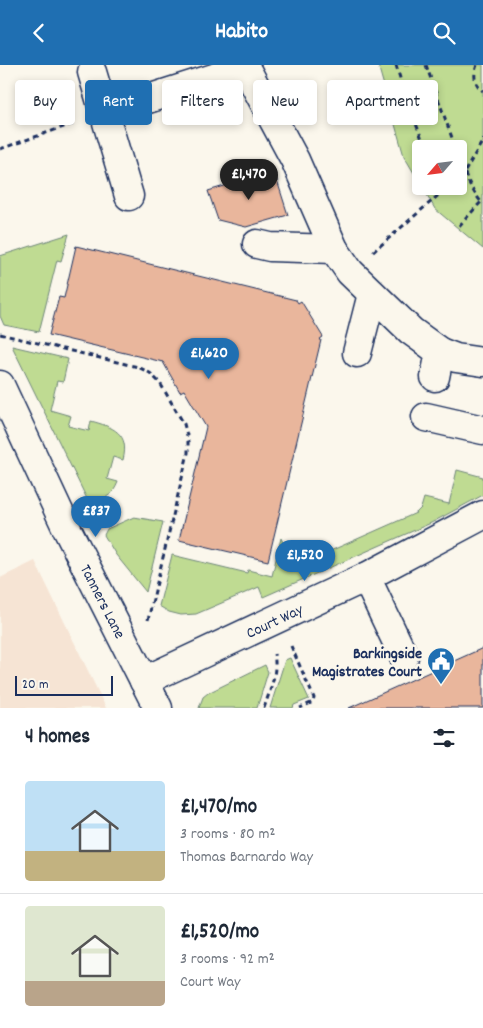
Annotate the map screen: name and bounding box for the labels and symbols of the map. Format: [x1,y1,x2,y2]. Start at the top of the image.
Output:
north arrow [412,140,468,195]
pin: £1,470 [208,159,290,201]
pin: £1,620 [168,337,250,380]
pin: £837 [66,495,126,538]
pin: £1,520 [264,539,346,582]
street label: Tanners Lane [73,561,130,643]
street label: Court Way [243,599,308,645]
place label: Barkingside Magistrates Court [312,643,422,684]
public building icon: Barkingside Magistrates Court [426,646,456,685]
scale bar [15,673,112,696]

